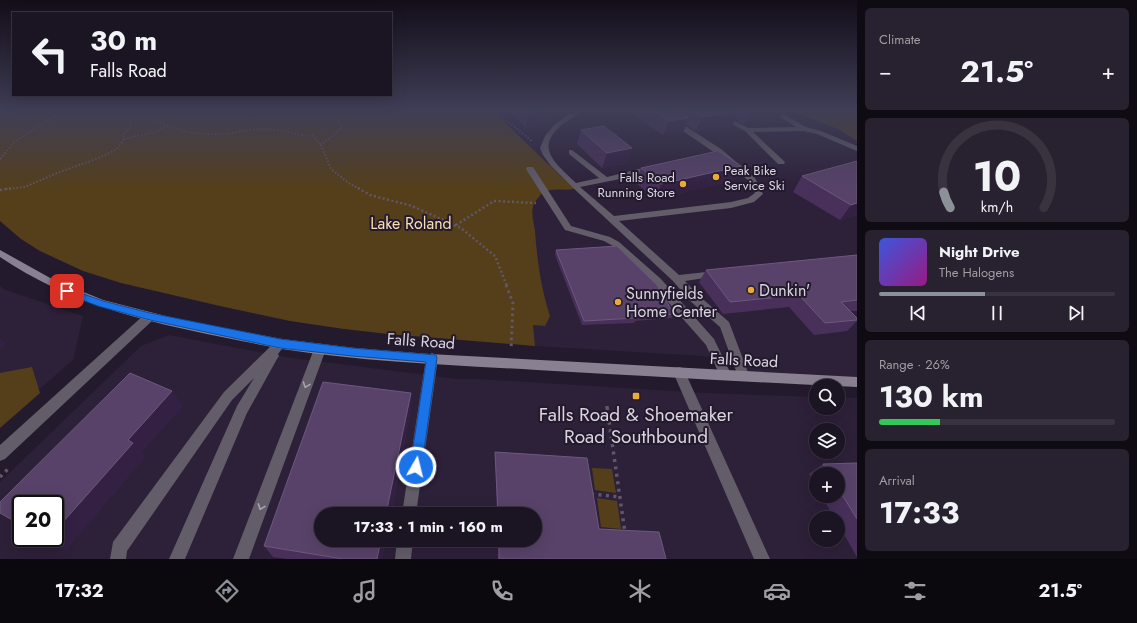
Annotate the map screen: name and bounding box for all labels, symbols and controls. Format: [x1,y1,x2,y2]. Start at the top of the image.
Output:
text: 30 m [90,20,157,61]
icon: left [24,28,76,80]
text: Climate [879,30,920,49]
text: 21.5° [960,50,1033,93]
text: − [879,55,892,87]
text: + [1101,55,1115,87]
text: Falls Road [90,58,167,84]
text: 10 [973,146,1021,207]
place label: Peak Bike Service Ski [724,161,785,195]
place label: Falls Road Running Store [597,168,675,202]
marker: Peak Bike Service Ski [711,172,721,182]
marker: Falls Road Running Store [678,179,688,189]
text: km/h [981,196,1013,216]
park label: Lake Roland [370,212,452,235]
text: Night Drive [939,241,1020,263]
text: The Halogens [939,263,1014,282]
pin [50,274,84,308]
place label: Dunkin' [759,279,810,302]
icon: arrive [56,280,78,302]
place label: Sunnyfields Home Center [626,282,717,323]
marker: Dunkin' [746,285,756,295]
marker: Sunnyfields Home Center [613,297,623,307]
icon: previous [907,302,929,324]
icon: pause [986,302,1008,324]
icon: next [1065,302,1087,324]
street label: Falls Road [386,327,456,355]
street label: Falls Road [709,347,779,373]
text: Range · 26% [879,355,950,374]
text: 130 km [879,375,984,418]
map controls [809,379,845,547]
button: search [809,379,845,415]
one-way arrow [303,382,311,389]
marker: Falls Road & Shoemaker Road Southbound [631,391,641,401]
place label: Falls Road & Shoemaker Road Southbound [539,401,734,450]
button: layers [809,423,845,459]
position arrow [395,446,437,488]
button: + [809,467,845,503]
text: Arrival [879,471,915,490]
text: 17:33 [879,491,959,534]
speed limit sign: 20 [12,495,64,547]
one-way arrow [257,503,265,510]
button: − [809,511,845,547]
text: 17:33 · 1 min · 160 m [353,516,503,538]
icon: directions [213,577,241,605]
icon: music [351,577,379,605]
icon: phone [488,577,516,605]
icon: climate [626,577,654,605]
icon: car [763,577,791,605]
icon: filters [901,577,929,605]
text: 17:32 [55,578,104,604]
text: 21.5° [1038,578,1082,604]

